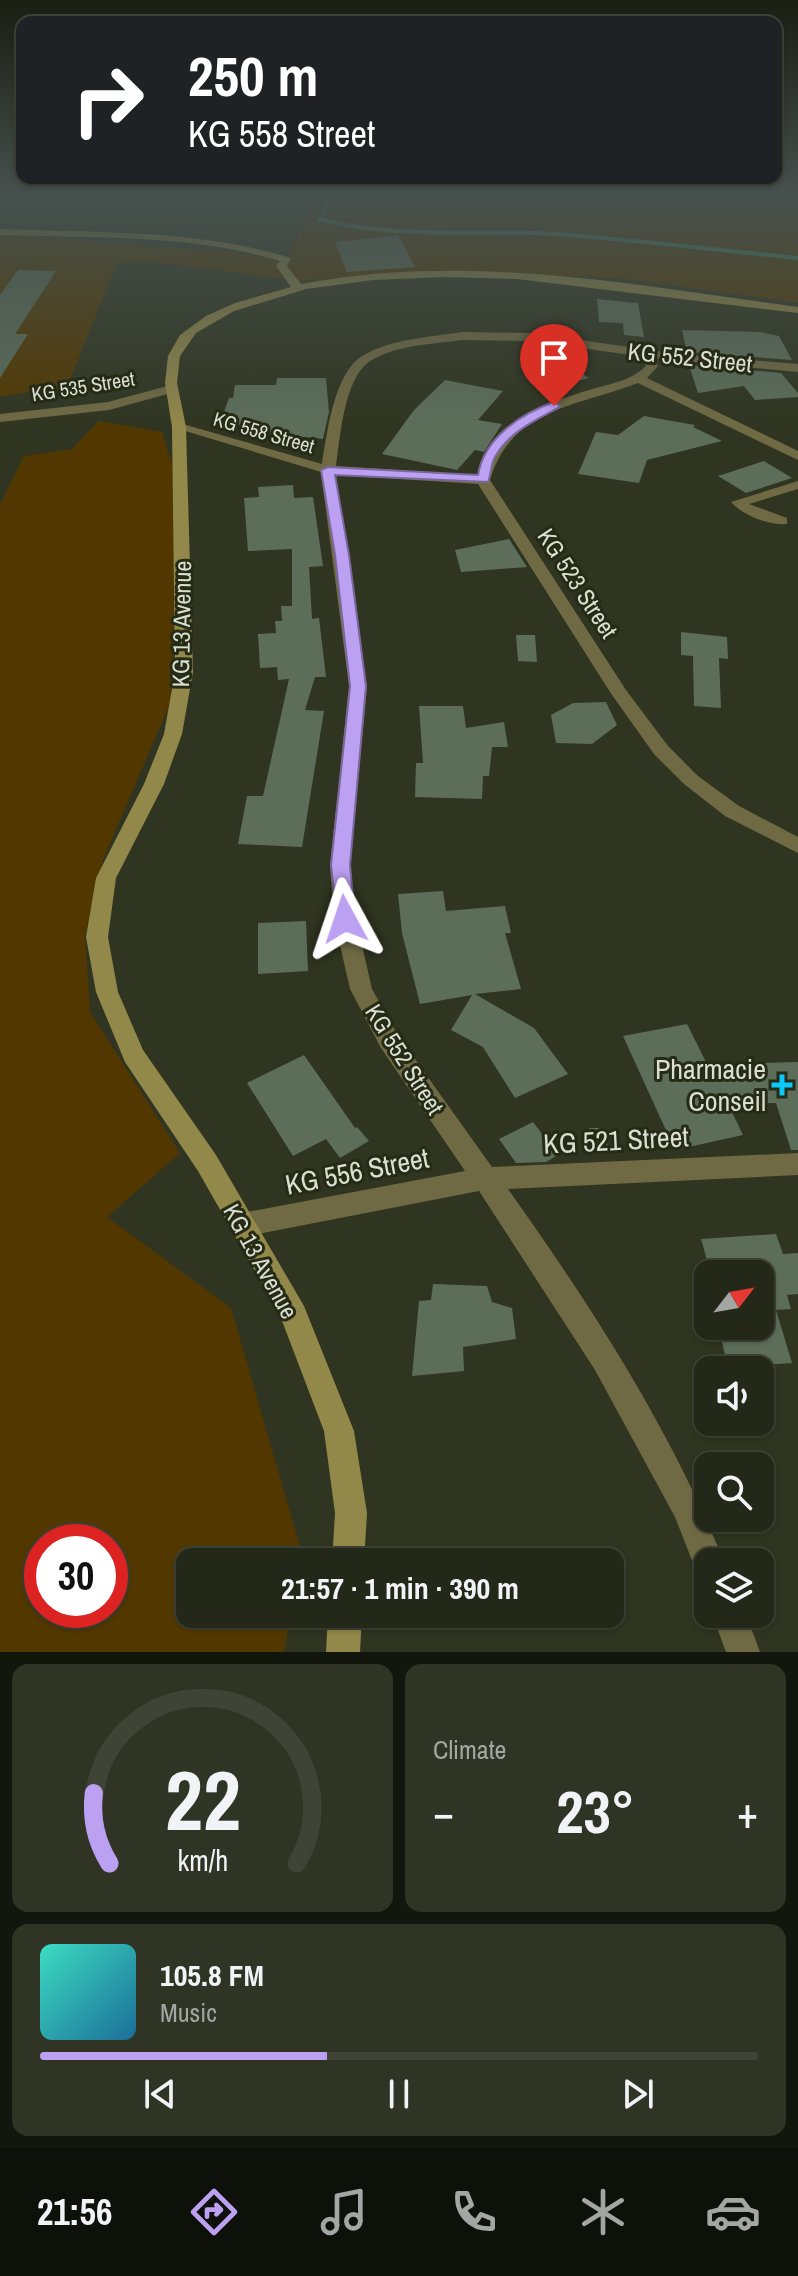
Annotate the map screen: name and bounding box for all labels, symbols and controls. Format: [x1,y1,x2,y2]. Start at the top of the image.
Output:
text: 250 m [188,38,318,113]
icon: right [56,48,160,152]
text: KG 558 Street [188,110,375,158]
pin [520,324,588,406]
street label: KG 552 Street [626,335,754,379]
icon: arrive [532,336,576,380]
street label: KG 535 Street [30,364,137,407]
street label: KG 558 Street [210,405,318,459]
street label: KG 523 Street [531,522,626,644]
street label: KG 13 Avenue [164,560,198,688]
position arrow [303,877,387,961]
street label: KG 552 Street [358,998,452,1121]
place label: Pharmacie Conseil [655,1050,766,1120]
marker: Pharmacie Conseil [773,1076,791,1094]
street label: KG 521 Street [542,1117,690,1163]
street label: KG 556 Street [282,1138,432,1204]
street label: KG 13 Avenue [216,1198,306,1324]
north arrow [694,1260,774,1340]
map controls [694,1260,774,1628]
button: sound [694,1356,774,1436]
button: search [694,1452,774,1532]
speed limit sign: 30 [24,1524,128,1628]
button: layers [694,1548,774,1628]
text: 21:57 · 1 min · 390 m [281,1568,519,1608]
text: Climate [433,1732,506,1767]
text: 22 [165,1744,240,1856]
text: 23° [556,1771,635,1852]
text: − [433,1782,454,1842]
text: + [737,1782,758,1842]
text: km/h [177,1841,228,1880]
text: 105.8 FM [160,1955,264,1995]
text: Music [160,1995,217,2030]
icon: previous [138,2072,182,2116]
icon: pause [377,2072,421,2116]
icon: next [616,2072,660,2116]
icon: directions [186,2184,242,2240]
icon: music [316,2184,372,2240]
icon: phone [446,2184,502,2240]
icon: climate [575,2184,631,2240]
icon: car [705,2184,761,2240]
text: 21:56 [37,2188,112,2236]

